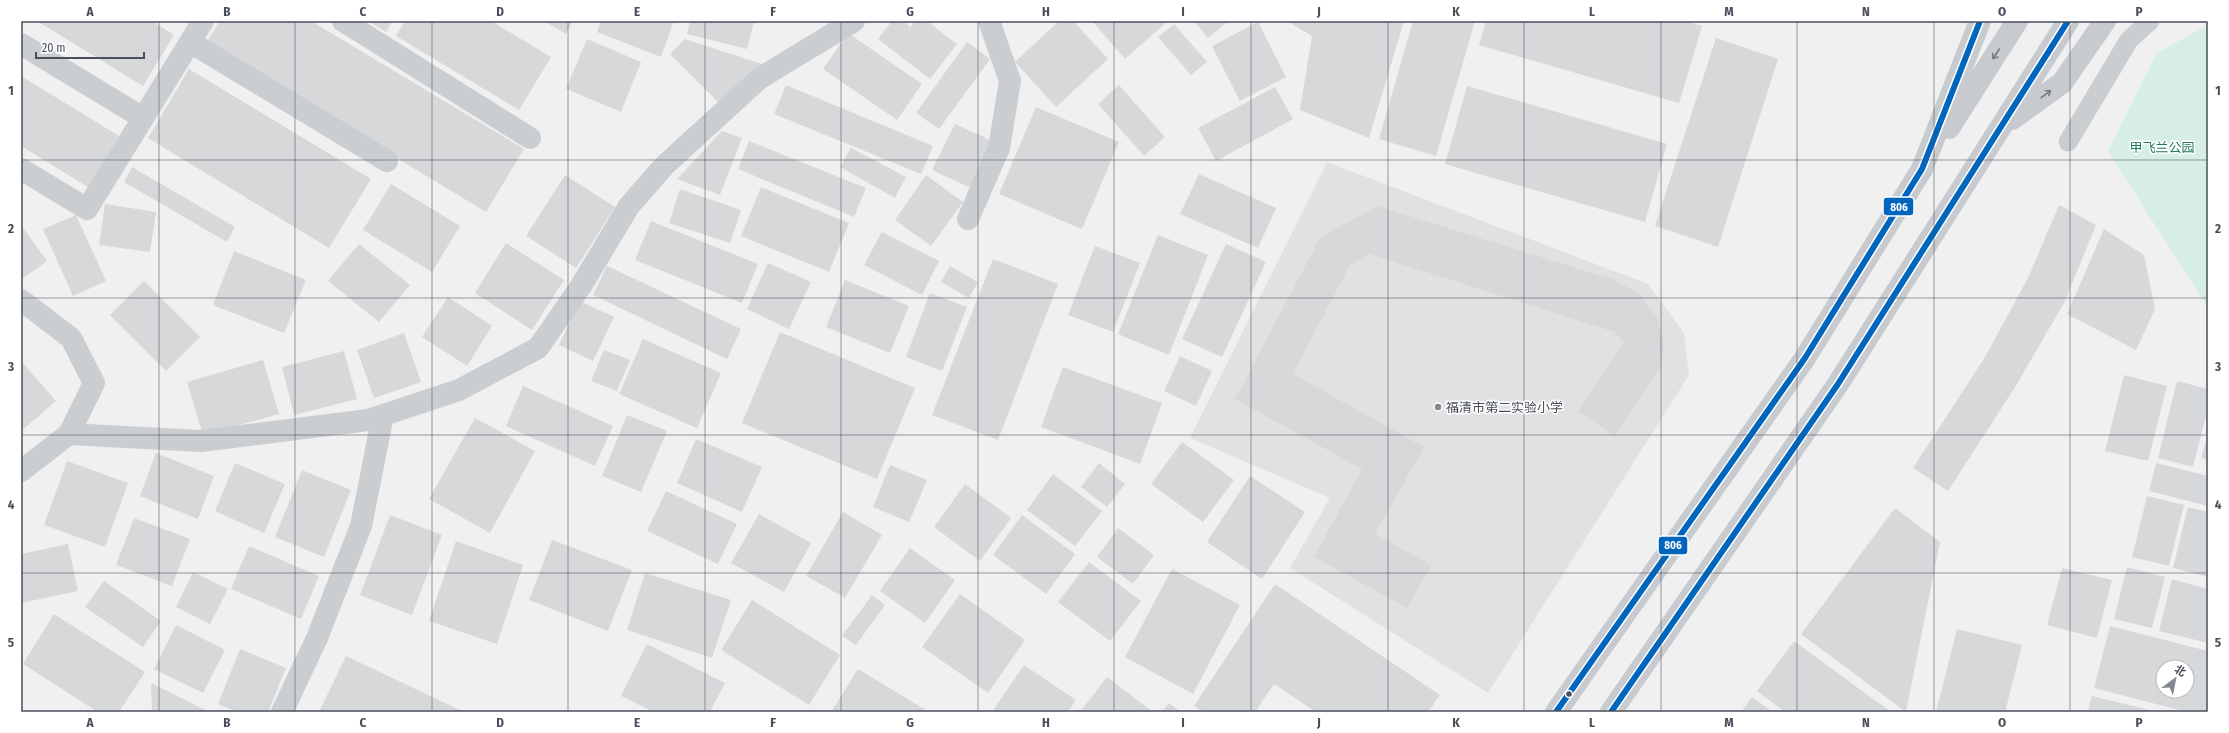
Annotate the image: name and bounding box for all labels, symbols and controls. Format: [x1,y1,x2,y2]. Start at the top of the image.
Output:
text: A [85,4,94,19]
text: B [223,4,231,19]
text: C [360,4,367,19]
text: D [496,4,504,19]
text: E [634,4,640,19]
text: F [770,4,776,19]
text: G [906,4,914,19]
text: H [1042,4,1050,19]
text: I [1181,4,1185,19]
text: J [1316,4,1321,19]
text: K [1452,4,1460,19]
text: L [1589,4,1595,19]
text: M [1724,4,1734,19]
text: N [1862,4,1870,19]
text: O [1998,4,2006,19]
text: P [2135,4,2143,19]
scale bar [36,34,144,60]
text: 20 m [42,41,66,55]
one-way arrow [1992,48,2000,59]
text: 1 [8,83,14,98]
text: 1 [2215,83,2221,98]
one-way arrow [2040,90,2051,98]
park label: 甲飞兰公园 [2129,140,2195,155]
line badge: 806 [1883,197,1914,216]
text: 806 [1890,201,1908,214]
text: 2 [7,221,14,236]
text: 2 [2214,221,2221,236]
text: 3 [7,359,14,374]
text: 3 [2214,359,2221,374]
place label: 福清市第二实验小学 [1446,400,1563,415]
marker: 福清市第二实验小学 [1433,402,1443,412]
text: 4 [8,497,15,512]
text: 4 [2215,497,2222,512]
line badge: 806 [1658,536,1688,555]
text: 806 [1664,539,1682,552]
text: 5 [8,635,14,650]
text: 5 [2215,635,2221,650]
north arrow [2155,659,2195,699]
text: 北 [2172,663,2188,679]
unlabelled marker [1564,689,1574,699]
text: A [85,715,94,730]
text: B [223,715,231,730]
text: C [360,715,367,730]
text: D [496,715,504,730]
text: E [634,715,640,730]
text: F [770,715,776,730]
text: G [906,715,914,730]
text: H [1042,715,1050,730]
text: I [1181,715,1185,730]
text: J [1316,715,1321,730]
text: K [1452,715,1460,730]
text: L [1589,715,1595,730]
text: M [1724,715,1734,730]
text: N [1862,715,1870,730]
text: O [1998,715,2006,730]
text: P [2135,715,2143,730]

